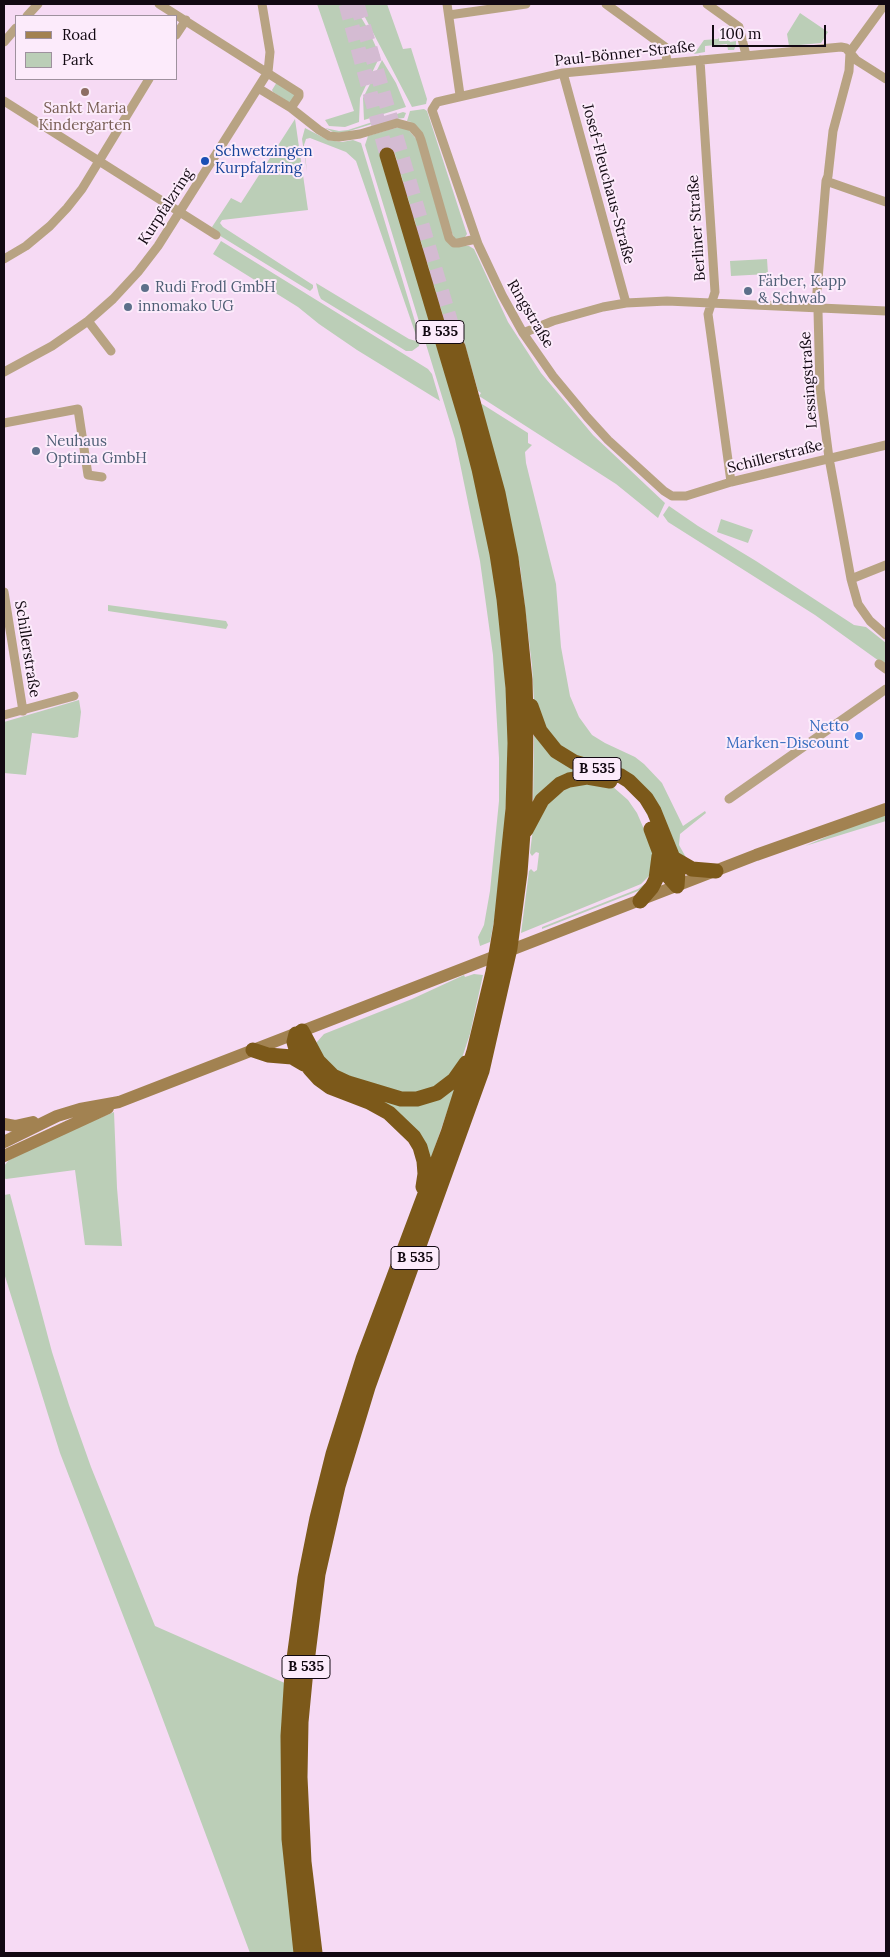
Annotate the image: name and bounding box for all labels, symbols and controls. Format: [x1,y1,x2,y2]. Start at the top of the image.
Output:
legend [15,15,178,80]
scale bar [715,15,829,47]
text: 100 m [720,24,761,43]
text: Road [62,25,97,44]
street label: Paul-Bönner-Straße [554,38,696,70]
text: Park [62,50,93,69]
marker: Sankt Maria Kindergarten [79,86,91,98]
place label: Sankt Maria Kindergarten [39,100,131,135]
street label: Josef-Fleuchaus-Straße [578,102,638,266]
place label: Schwetzingen Kurpfalzring [215,143,312,178]
marker: Schwetzingen Kurpfalzring [199,155,211,167]
street label: Kurpfalzring [135,166,197,248]
street label: Berliner Straße [684,174,710,282]
place label: Färber, Kapp & Schwab [758,273,846,308]
street label: Ringstraße [503,277,557,351]
place label: Rudi Frodl GmbH [155,279,276,297]
marker: Rudi Frodl GmbH [139,282,151,294]
marker: Färber, Kapp & Schwab [742,285,754,297]
place label: innomako UG [138,298,234,316]
marker: innomako UG [122,301,134,313]
road number: B 535 [416,321,464,344]
street label: Lessingstraße [797,331,821,429]
place label: Neuhaus Optima GmbH [46,433,147,468]
street label: Schillerstraße [725,436,825,478]
marker: Neuhaus Optima GmbH [30,445,42,457]
street label: Schillerstraße [10,599,44,699]
place label: Netto Marken-Discount [726,718,849,753]
marker: Netto Marken-Discount [853,730,865,742]
road number: B 535 [573,758,621,781]
road number: B 535 [391,1246,439,1270]
road number: B 535 [282,1655,330,1678]

